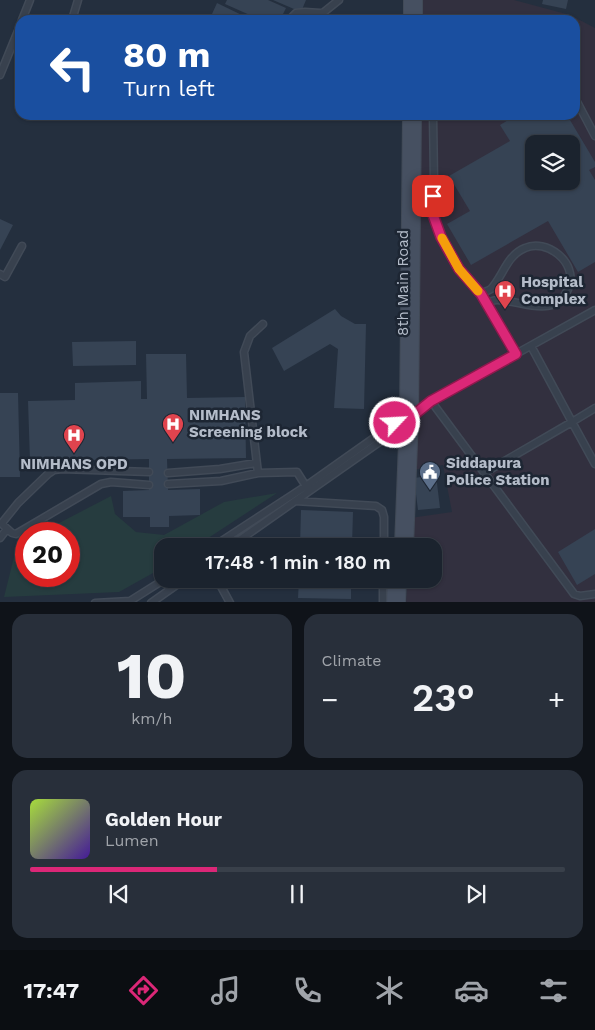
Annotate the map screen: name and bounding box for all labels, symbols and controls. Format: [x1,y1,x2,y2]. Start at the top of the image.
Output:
text: 80 m [123,34,210,76]
icon: left [40,35,105,100]
text: Turn left [123,76,215,101]
map controls [525,135,580,190]
button: layers [525,135,580,190]
pin [412,175,454,217]
icon: arrive [419,182,447,210]
street label: 8th Main Road [394,230,412,336]
place label: Hospital Complex [521,273,586,308]
hospital icon: Hospital Complex [493,279,517,310]
position arrow [368,396,420,448]
place label: NIMHANS Screening block [189,406,308,441]
hospital icon: NIMHANS Screening block [161,412,185,443]
hospital icon: NIMHANS OPD [62,423,86,454]
place label: Siddapura Police Station [446,454,549,489]
place label: NIMHANS OPD [20,455,128,473]
public building icon: Siddapura Police Station [418,460,442,491]
speed limit sign: 20 [15,522,80,587]
text: 17:48 · 1 min · 180 m [205,551,391,574]
text: 10 [117,638,187,714]
text: Climate [322,651,382,670]
text: 23° [412,676,475,720]
text: − [322,683,338,716]
text: + [548,683,565,716]
text: km/h [131,709,172,728]
text: Golden Hour [105,808,222,831]
text: Lumen [105,831,159,850]
icon: previous [105,880,133,908]
icon: pause [283,880,311,908]
icon: next [462,880,490,908]
icon: directions [126,973,161,1008]
icon: music [208,973,243,1008]
icon: phone [290,973,325,1008]
icon: climate [372,973,407,1008]
icon: car [454,973,489,1008]
icon: filters [536,973,571,1008]
text: 17:47 [24,978,79,1003]

